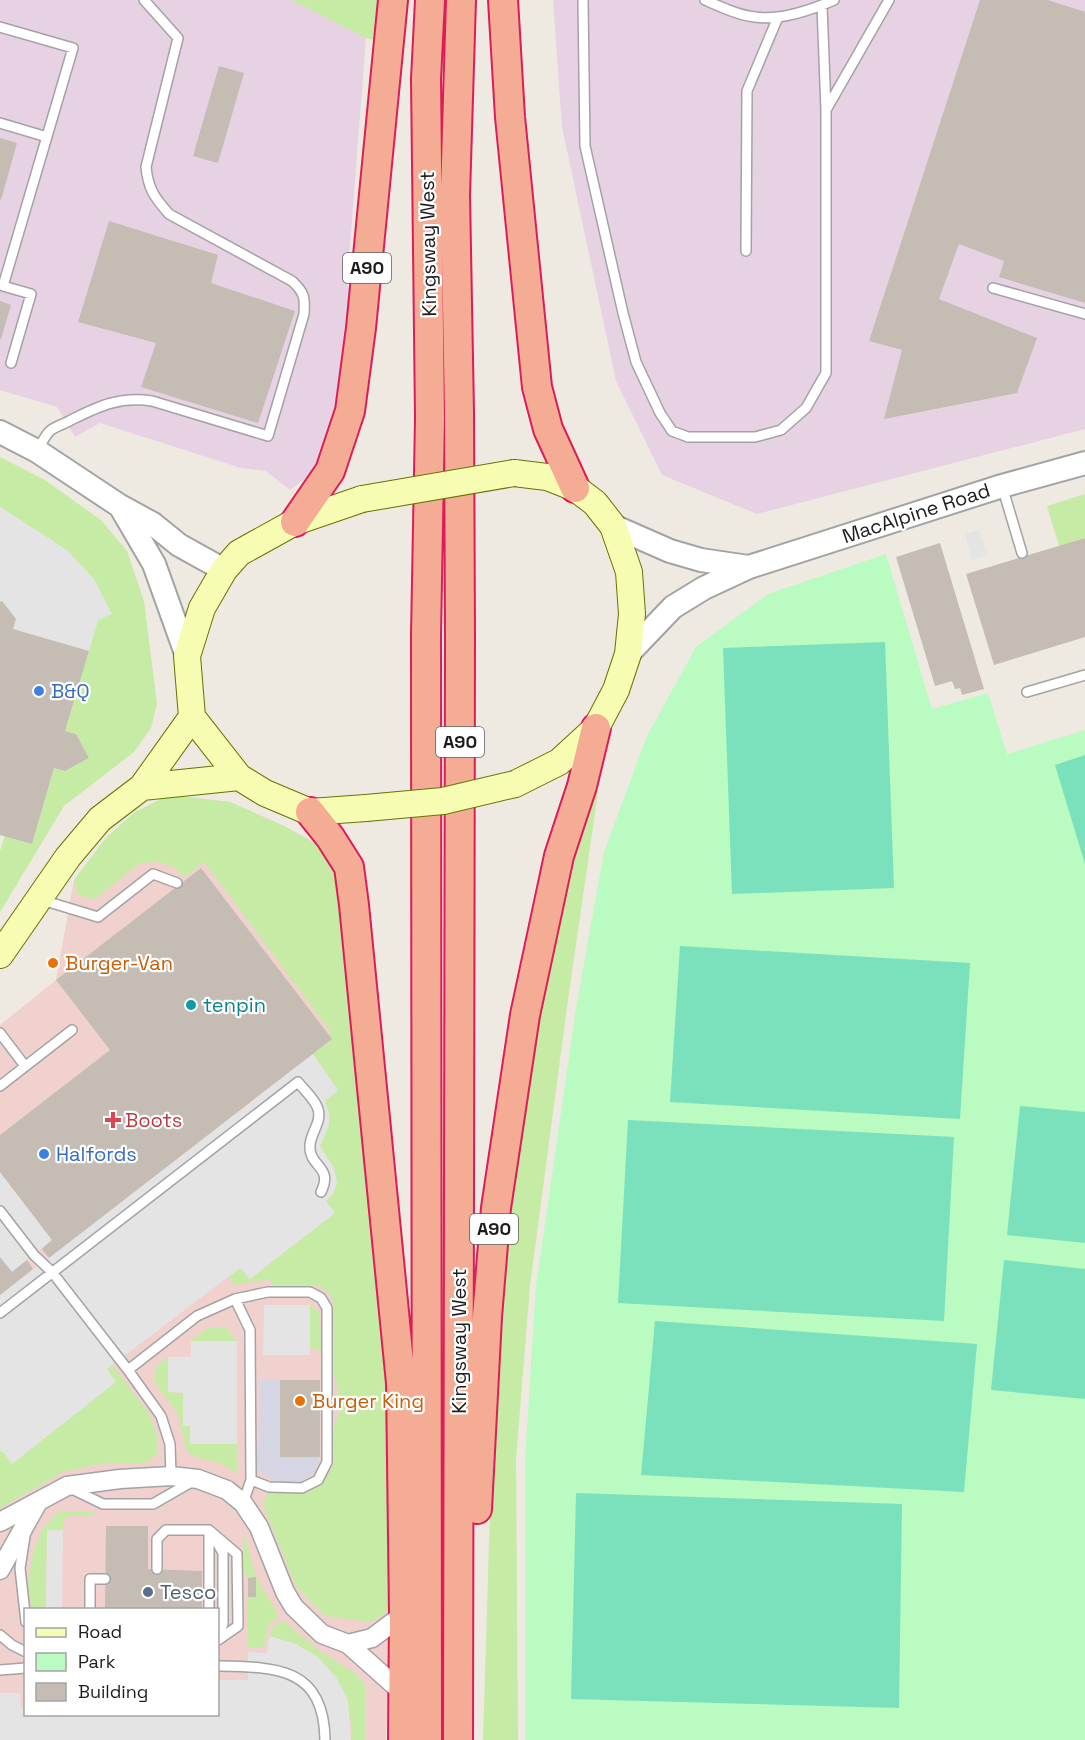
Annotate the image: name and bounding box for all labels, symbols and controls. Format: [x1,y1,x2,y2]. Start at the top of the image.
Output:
street label: Kingsway West [414,171,442,317]
road number: A90 [343,253,391,283]
street label: MacAlpine Road [839,477,993,549]
place label: B&Q [51,678,90,704]
marker: B&Q [32,684,46,698]
road number: A90 [436,727,484,757]
place label: Burger-Van [65,950,173,976]
marker: Burger-Van [46,956,60,970]
place label: tenpin [203,992,266,1018]
marker: tenpin [184,998,198,1012]
place label: Boots [125,1107,182,1133]
marker: Boots [106,1113,120,1127]
place label: Halfords [56,1141,137,1167]
marker: Halfords [37,1147,51,1161]
road number: A90 [470,1214,518,1244]
street label: Kingsway West [446,1268,472,1414]
place label: Burger King [312,1388,424,1414]
marker: Burger King [293,1394,307,1408]
place label: Tesco [160,1579,216,1605]
marker: Tesco [141,1585,155,1599]
legend [24,1608,219,1716]
text: Road [78,1620,122,1643]
text: Park [78,1650,116,1673]
text: Building [78,1680,148,1703]

